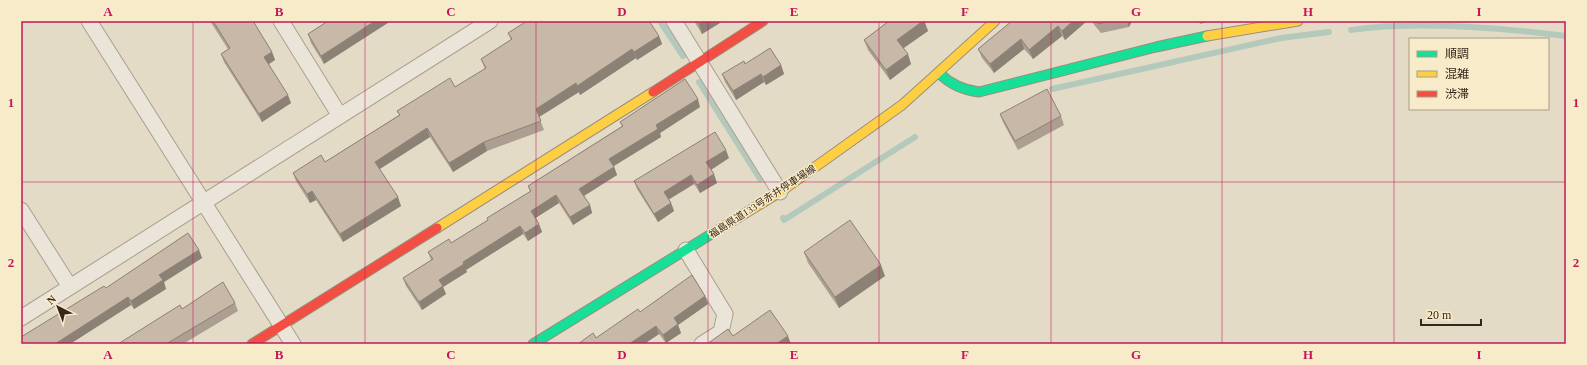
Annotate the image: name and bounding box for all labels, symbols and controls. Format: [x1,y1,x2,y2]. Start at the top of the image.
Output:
text: A [103,4,113,19]
text: B [275,4,284,19]
text: C [446,4,456,19]
text: D [617,4,627,19]
text: E [790,4,798,19]
text: F [961,4,969,19]
text: G [1131,4,1141,19]
text: H [1303,4,1313,19]
text: I [1476,4,1482,19]
legend [1409,38,1549,110]
text: 順調 [1445,47,1469,61]
text: 混雑 [1445,67,1469,81]
text: 渋滞 [1445,87,1469,101]
text: 1 [8,95,14,110]
text: 1 [1573,95,1579,110]
street label: 福島県道133号赤井停車場線 [707,163,818,240]
text: 2 [8,255,14,270]
text: 2 [1573,255,1579,270]
north arrow [38,287,78,327]
text: N [44,292,58,307]
scale bar [1421,301,1481,327]
text: 20 m [1427,308,1452,322]
text: A [103,347,113,362]
text: B [275,347,284,362]
text: C [446,347,456,362]
text: D [617,347,627,362]
text: E [790,347,798,362]
text: F [961,347,969,362]
text: G [1131,347,1141,362]
text: H [1303,347,1313,362]
text: I [1476,347,1482,362]

